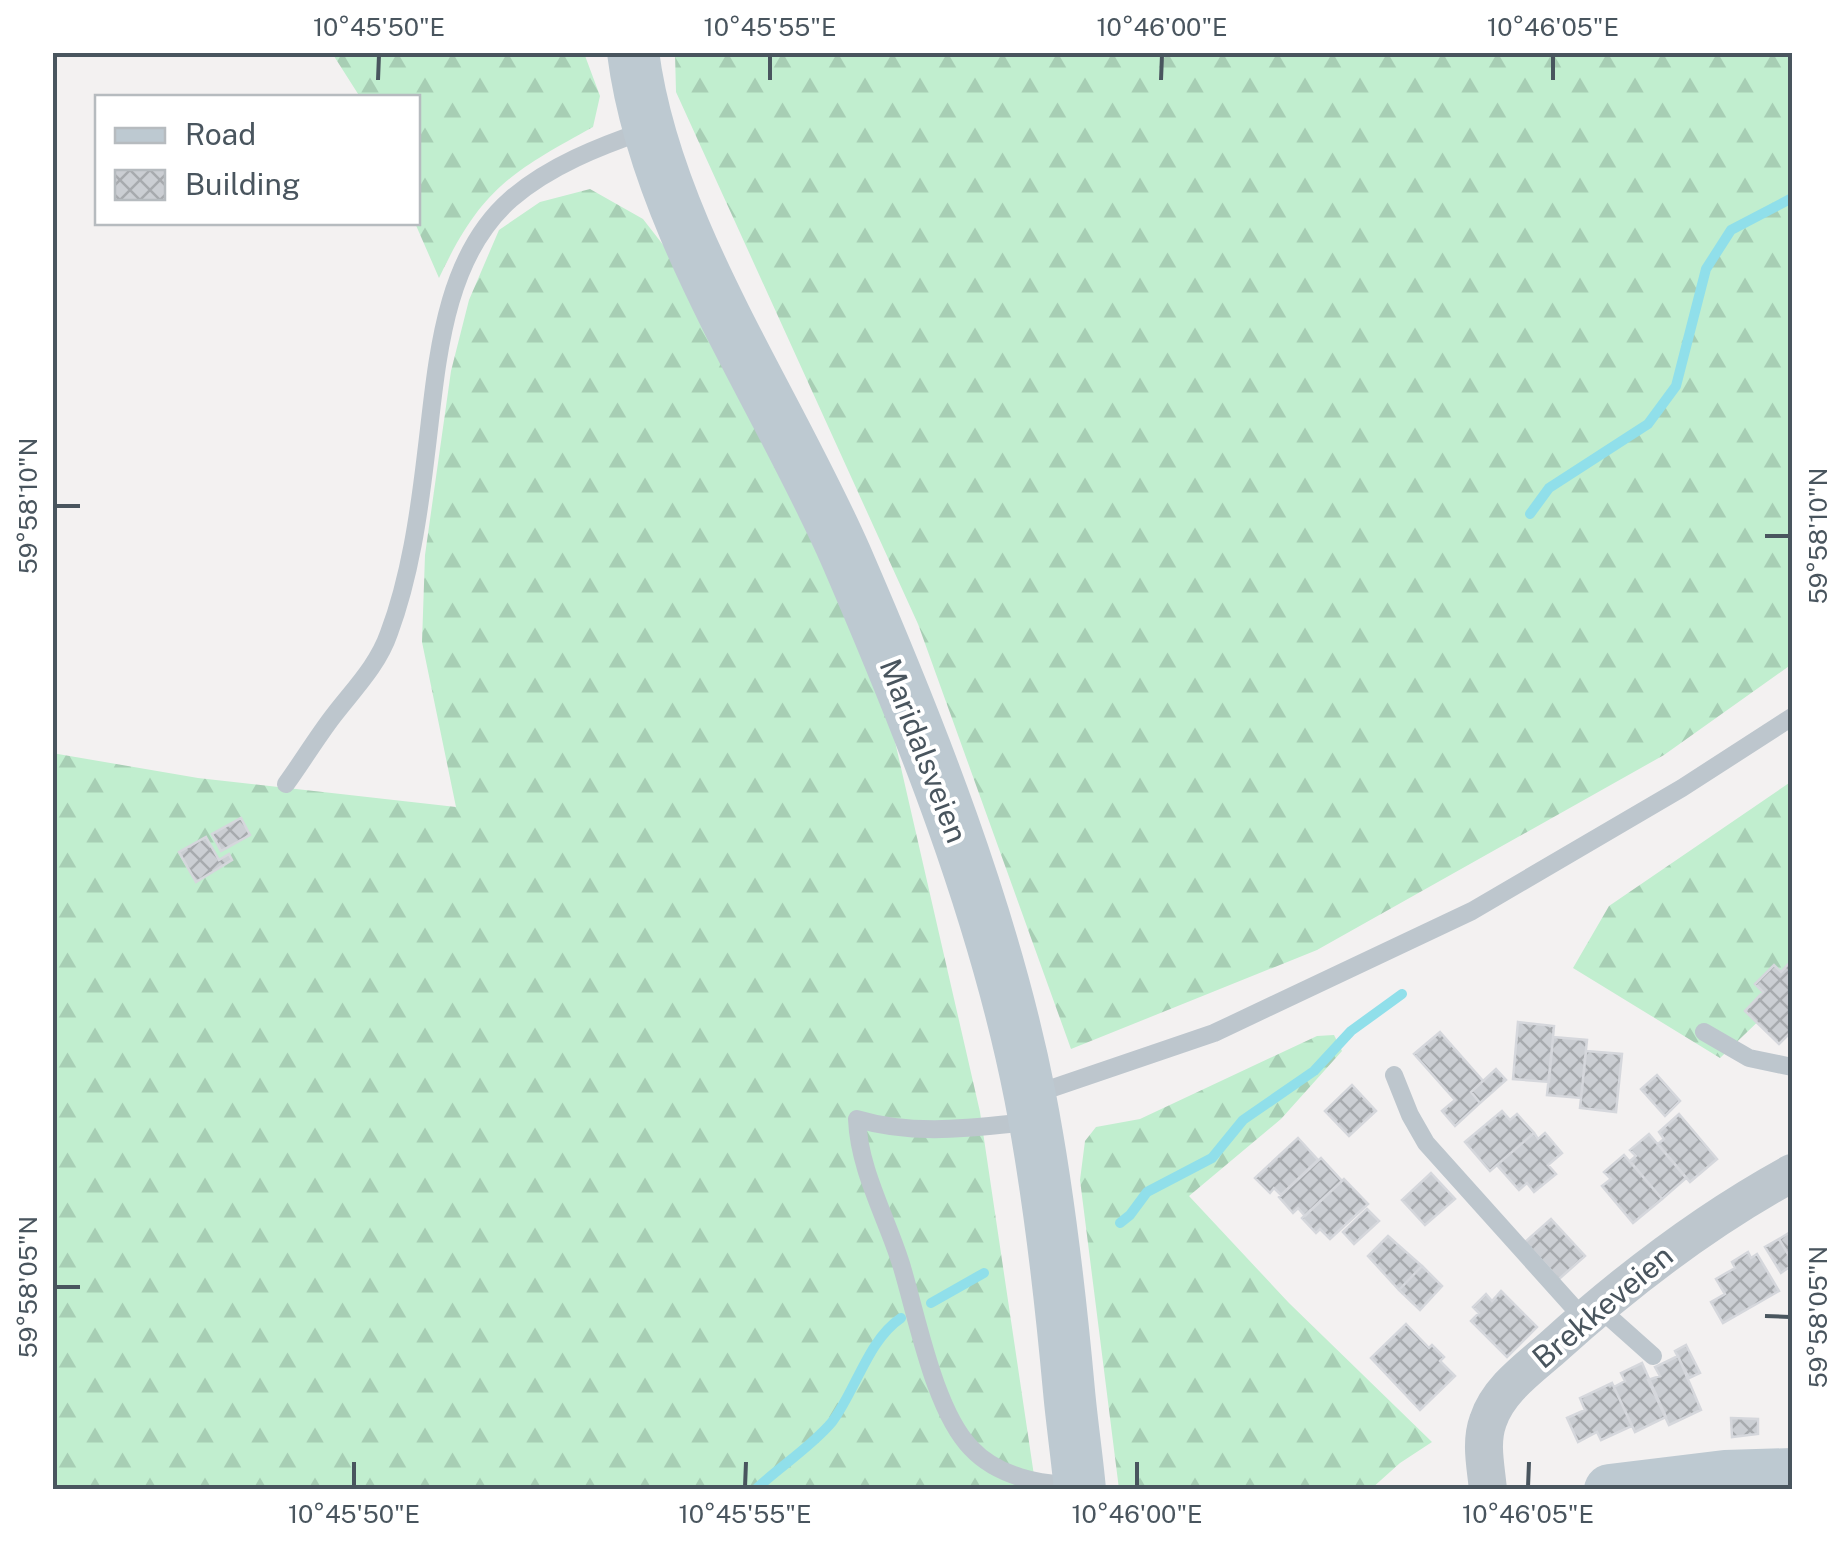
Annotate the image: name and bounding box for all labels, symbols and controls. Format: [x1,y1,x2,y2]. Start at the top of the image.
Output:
text: 10°45'50"E [313,12,445,42]
text: 10°45'55"E [704,12,836,42]
text: 10°46'00"E [1096,12,1228,42]
text: 10°46'05"E [1487,12,1619,42]
legend [95,95,420,225]
text: Road [185,116,256,152]
text: Building [185,166,300,202]
text: 59°58'10"N [13,438,43,574]
text: 59°58'10"N [1803,468,1833,604]
street label: Maridalsveien [872,654,976,848]
text: 59°58'05"N [13,1216,43,1358]
street label: Brekkeveien [1525,1237,1680,1375]
text: 59°58'05"N [1803,1246,1833,1388]
text: 10°45'50"E [288,1499,420,1529]
text: 10°45'55"E [679,1499,811,1529]
text: 10°46'00"E [1071,1499,1203,1529]
text: 10°46'05"E [1462,1499,1594,1529]

